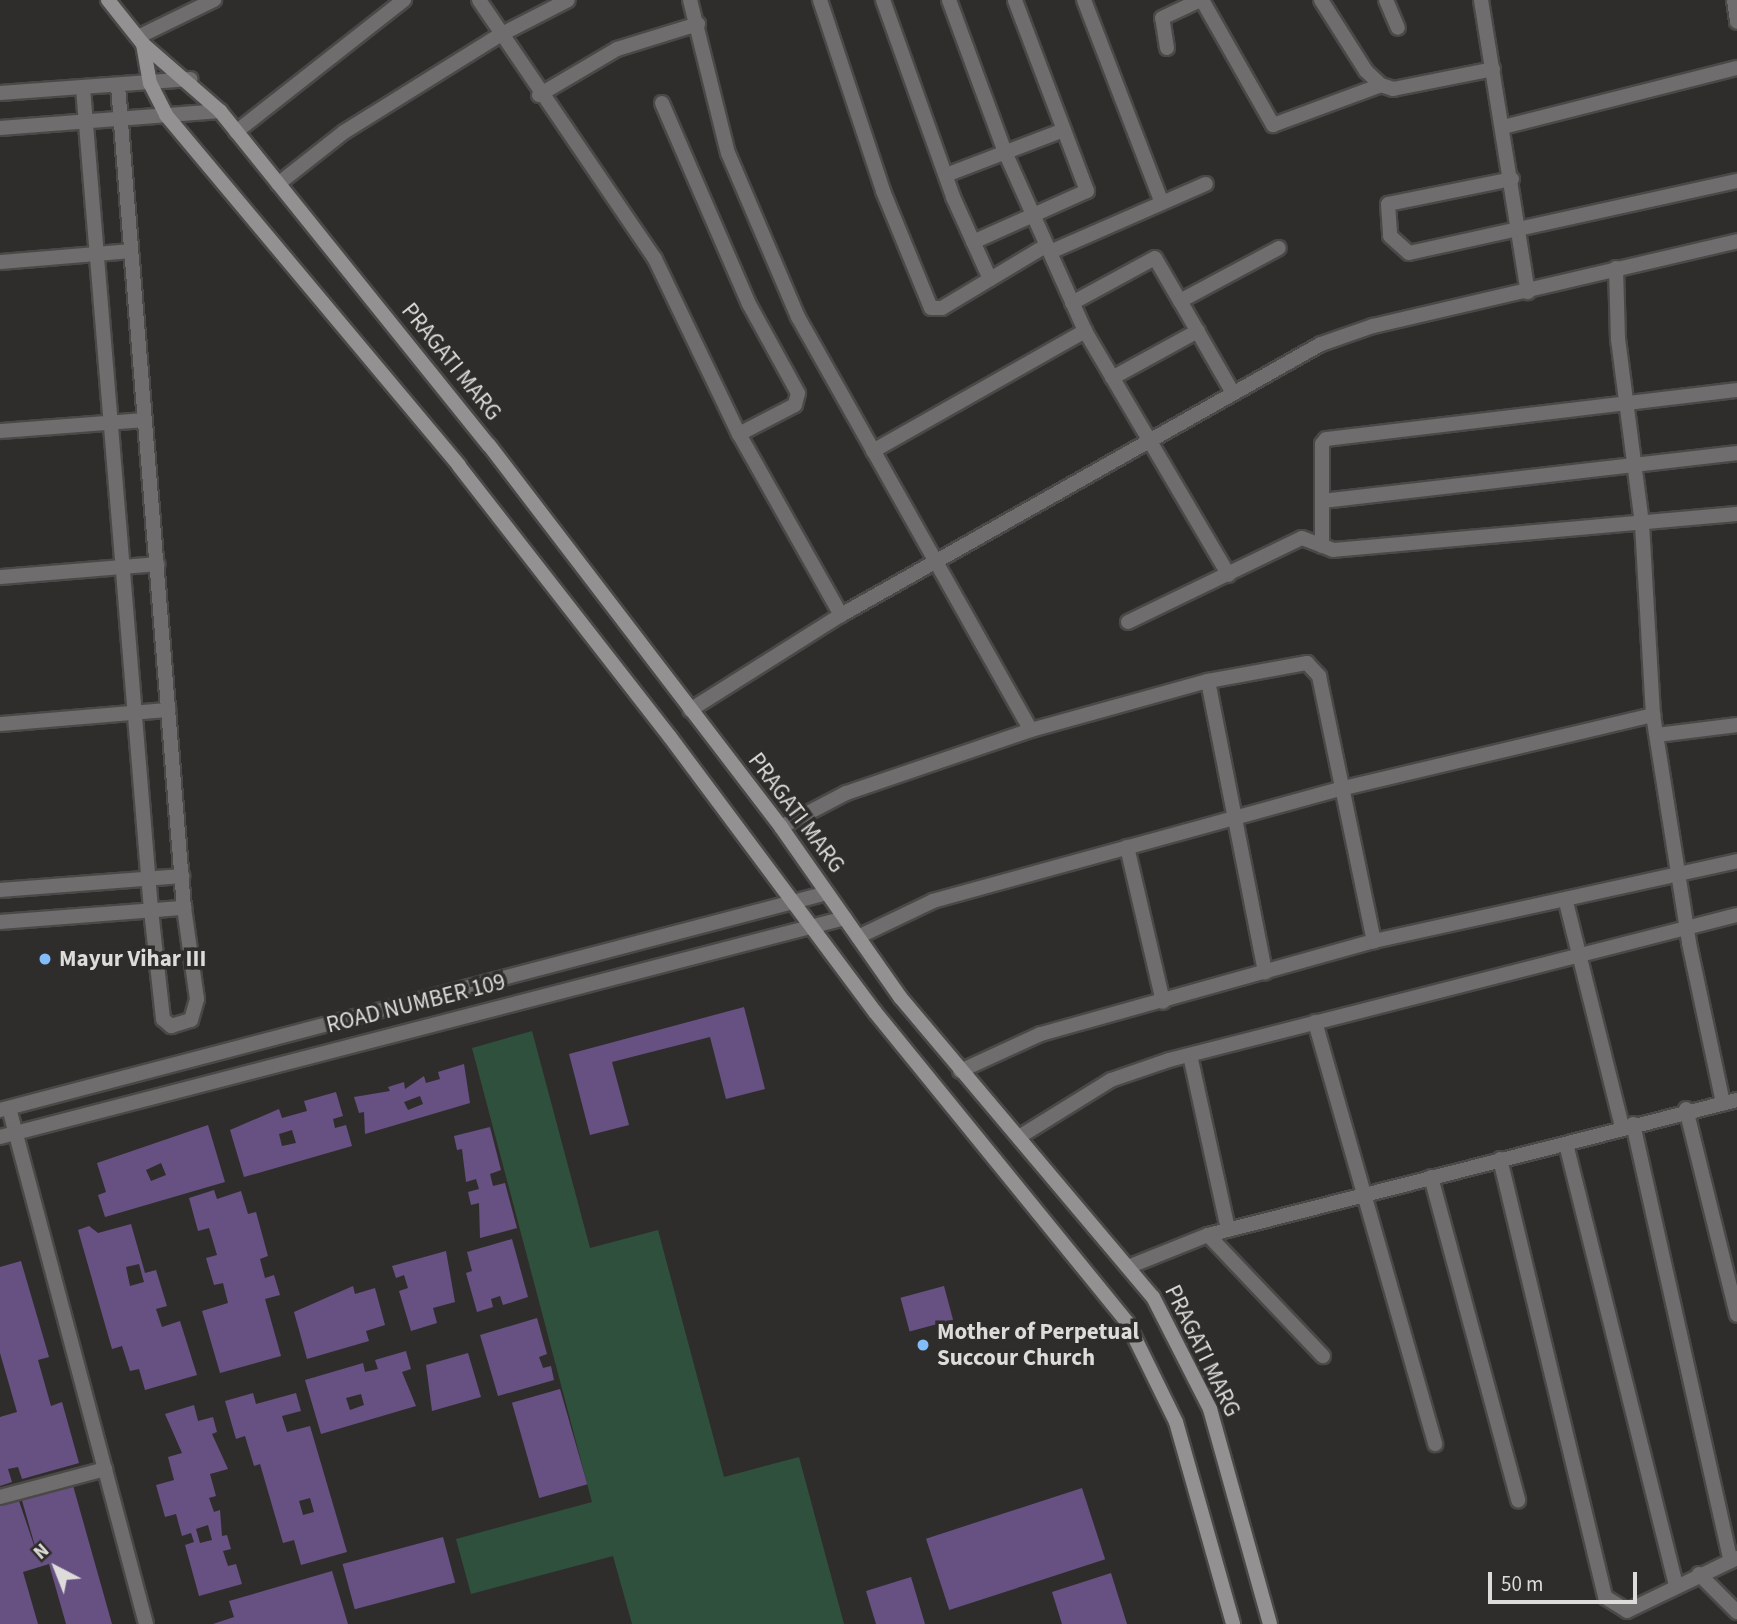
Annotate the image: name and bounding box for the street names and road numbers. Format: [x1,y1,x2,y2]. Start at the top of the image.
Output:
street label: PRAGATI MARG [395,298,507,426]
street label: PRAGATI MARG [742,748,850,878]
street label: ROAD NUMBER 109 [324,968,508,1040]
street label: PRAGATI MARG [1158,1281,1246,1421]

